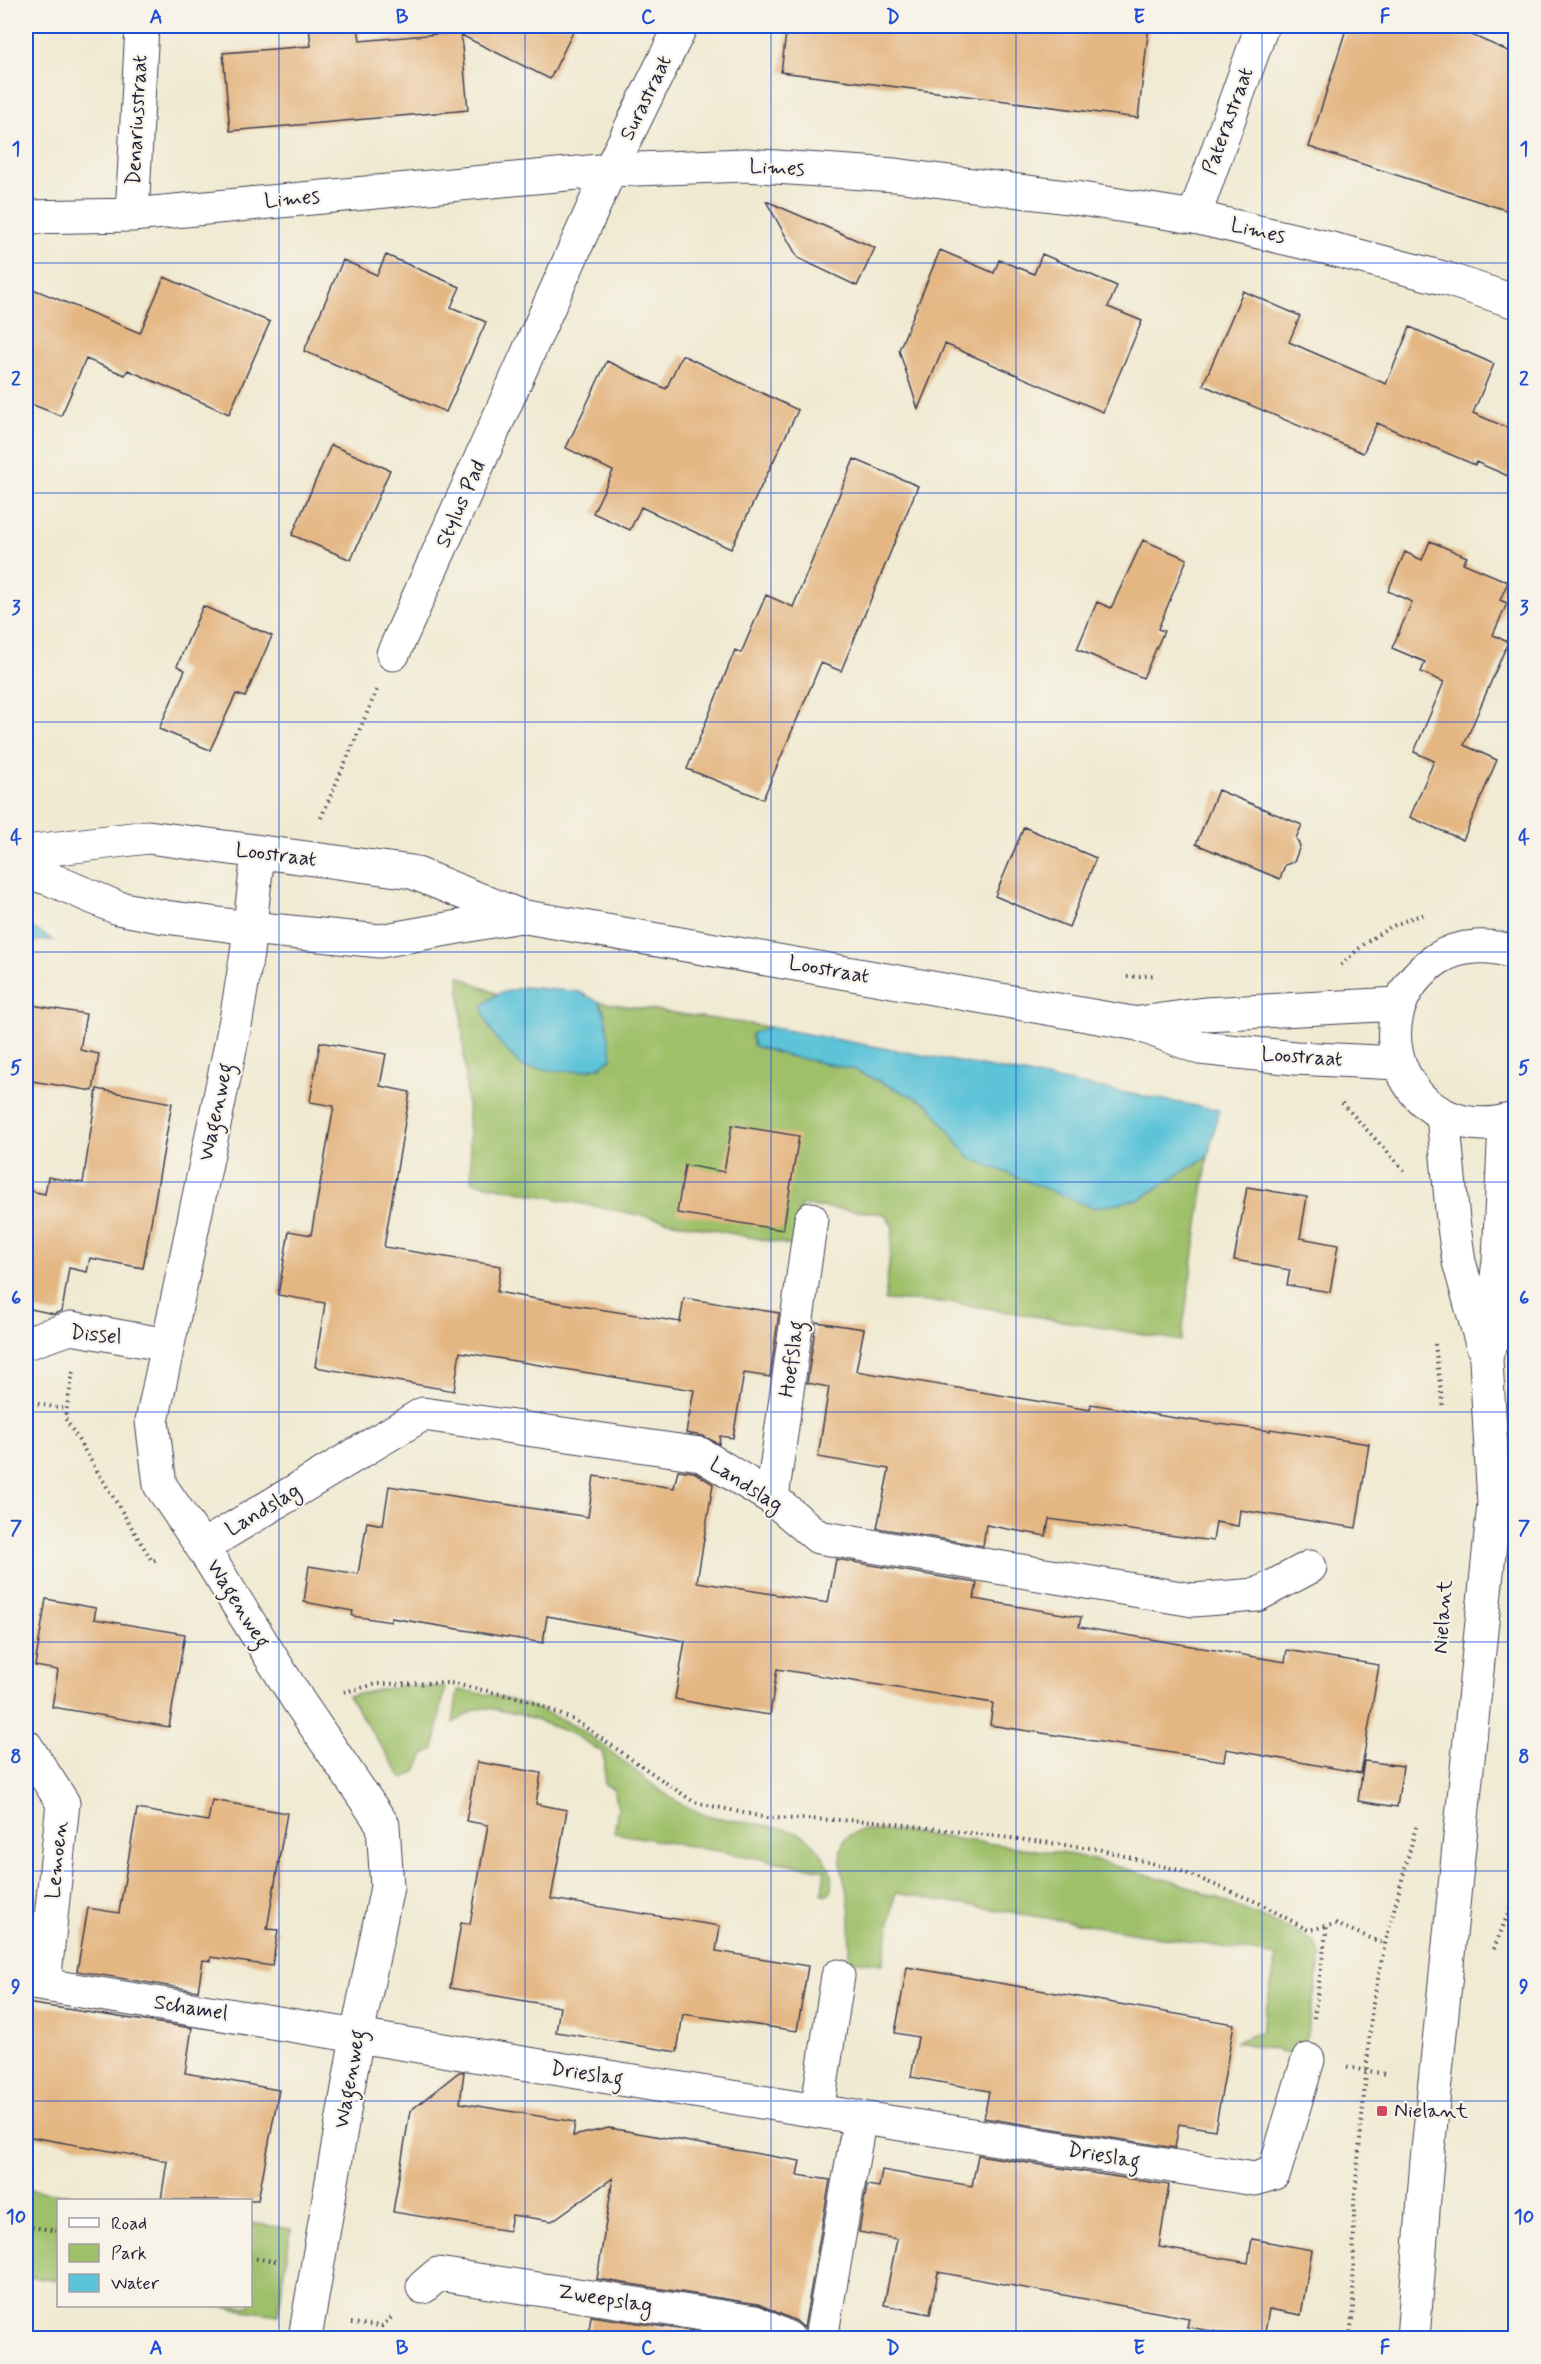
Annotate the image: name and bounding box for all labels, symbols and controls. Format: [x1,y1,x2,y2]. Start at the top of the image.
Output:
text: A [149,4,163,31]
text: B [396,4,409,31]
text: C [641,4,656,31]
text: D [886,4,900,31]
text: E [1133,4,1145,31]
text: F [1380,4,1391,31]
street label: Surastraat [613,51,679,145]
street label: Denariusstraat [120,54,154,186]
street label: Paterastraat [1196,63,1260,179]
text: 1 [12,136,20,163]
text: 1 [1520,136,1528,163]
street label: Limes [749,153,805,183]
street label: Limes [263,183,321,215]
street label: Limes [1228,211,1288,251]
text: 2 [11,366,21,393]
text: 2 [1519,366,1529,393]
street label: Stylus Pad [429,456,493,552]
text: 3 [11,595,21,622]
text: 3 [1519,595,1529,622]
text: 4 [10,825,22,852]
text: 4 [1518,825,1530,852]
street label: Loostraat [234,836,318,874]
street label: Loostraat [787,949,872,991]
street label: Loostraat [1260,1040,1344,1074]
text: 5 [10,1055,22,1082]
text: 5 [1518,1055,1530,1082]
street label: Wagenweg [192,1060,242,1164]
text: 6 [11,1285,21,1312]
text: 6 [1519,1285,1529,1312]
street label: Dissel [69,1318,123,1352]
street label: Hoefslag [773,1319,813,1400]
street label: Landslag [703,1451,788,1520]
street label: Landslag [220,1477,306,1544]
text: 7 [10,1515,22,1542]
text: 7 [1518,1515,1530,1542]
street label: Wagenweg [198,1554,276,1655]
street label: Nielant [1426,1578,1460,1655]
text: 8 [10,1744,22,1771]
text: 8 [1518,1744,1530,1771]
street label: Lemoen [39,1819,75,1900]
text: 9 [11,1974,21,2001]
text: 9 [1519,1974,1529,2001]
street label: Schamel [152,1988,230,2028]
street label: Wagenweg [328,2027,374,2131]
street label: Drieslag [548,2054,625,2096]
place label: Nielant [1394,2097,1469,2125]
marker: Nielant [1375,2104,1389,2118]
street label: Drieslag [1065,2136,1143,2178]
legend [57,2199,252,2307]
text: 10 [6,2204,26,2231]
text: 10 [1514,2204,1534,2231]
text: Road [111,2212,147,2236]
text: Park [111,2242,147,2266]
text: Water [111,2272,160,2296]
street label: Zweepslag [556,2278,654,2321]
text: A [149,2335,163,2362]
text: B [396,2335,409,2362]
text: C [641,2335,656,2362]
text: D [886,2335,900,2362]
text: E [1133,2335,1145,2362]
text: F [1380,2335,1391,2362]

